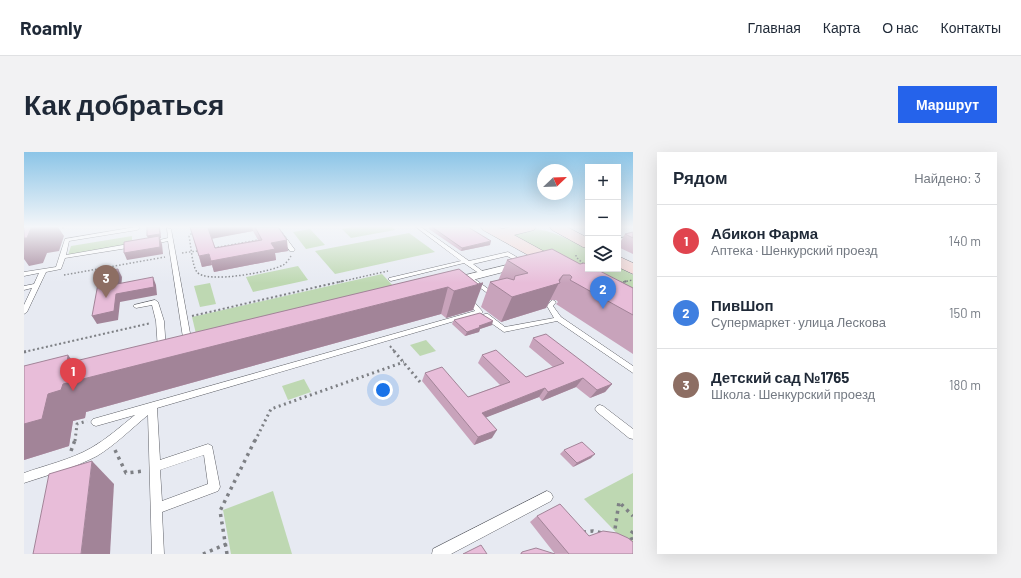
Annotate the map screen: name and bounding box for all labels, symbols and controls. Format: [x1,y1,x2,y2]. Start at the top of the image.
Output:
text: Roamly [20,16,82,39]
text: Главная [748,19,801,36]
text: Карта [823,19,860,36]
text: О нас [882,19,919,36]
text: Контакты [941,19,1001,36]
button: Маршрут [898,86,997,123]
text: Как добраться [24,87,224,121]
north arrow [537,164,573,200]
map controls [585,164,621,272]
button: + [585,164,621,200]
text: Рядом [673,167,728,187]
text: Найдено: 3 [914,170,981,186]
button: − [585,200,621,236]
text: Абикон Фарма [711,224,818,242]
text: 1 [684,233,688,249]
text: 140 m [949,233,981,249]
button: layers [585,236,621,272]
text: Аптека · Шенкурский проезд [711,242,878,258]
pin: 3 [93,265,119,298]
pin: 2 [590,276,616,309]
text: ПивШоп [711,296,774,314]
text: 2 [682,305,690,321]
text: 150 m [949,305,981,321]
text: Супермаркет · улица Лескова [711,314,886,330]
pin: 1 [60,358,86,391]
text: Детский сад №1765 [711,368,849,386]
text: 3 [682,377,690,393]
text: 180 m [949,377,981,393]
your location [373,380,393,400]
text: Школа · Шенкурский проезд [711,386,875,402]

